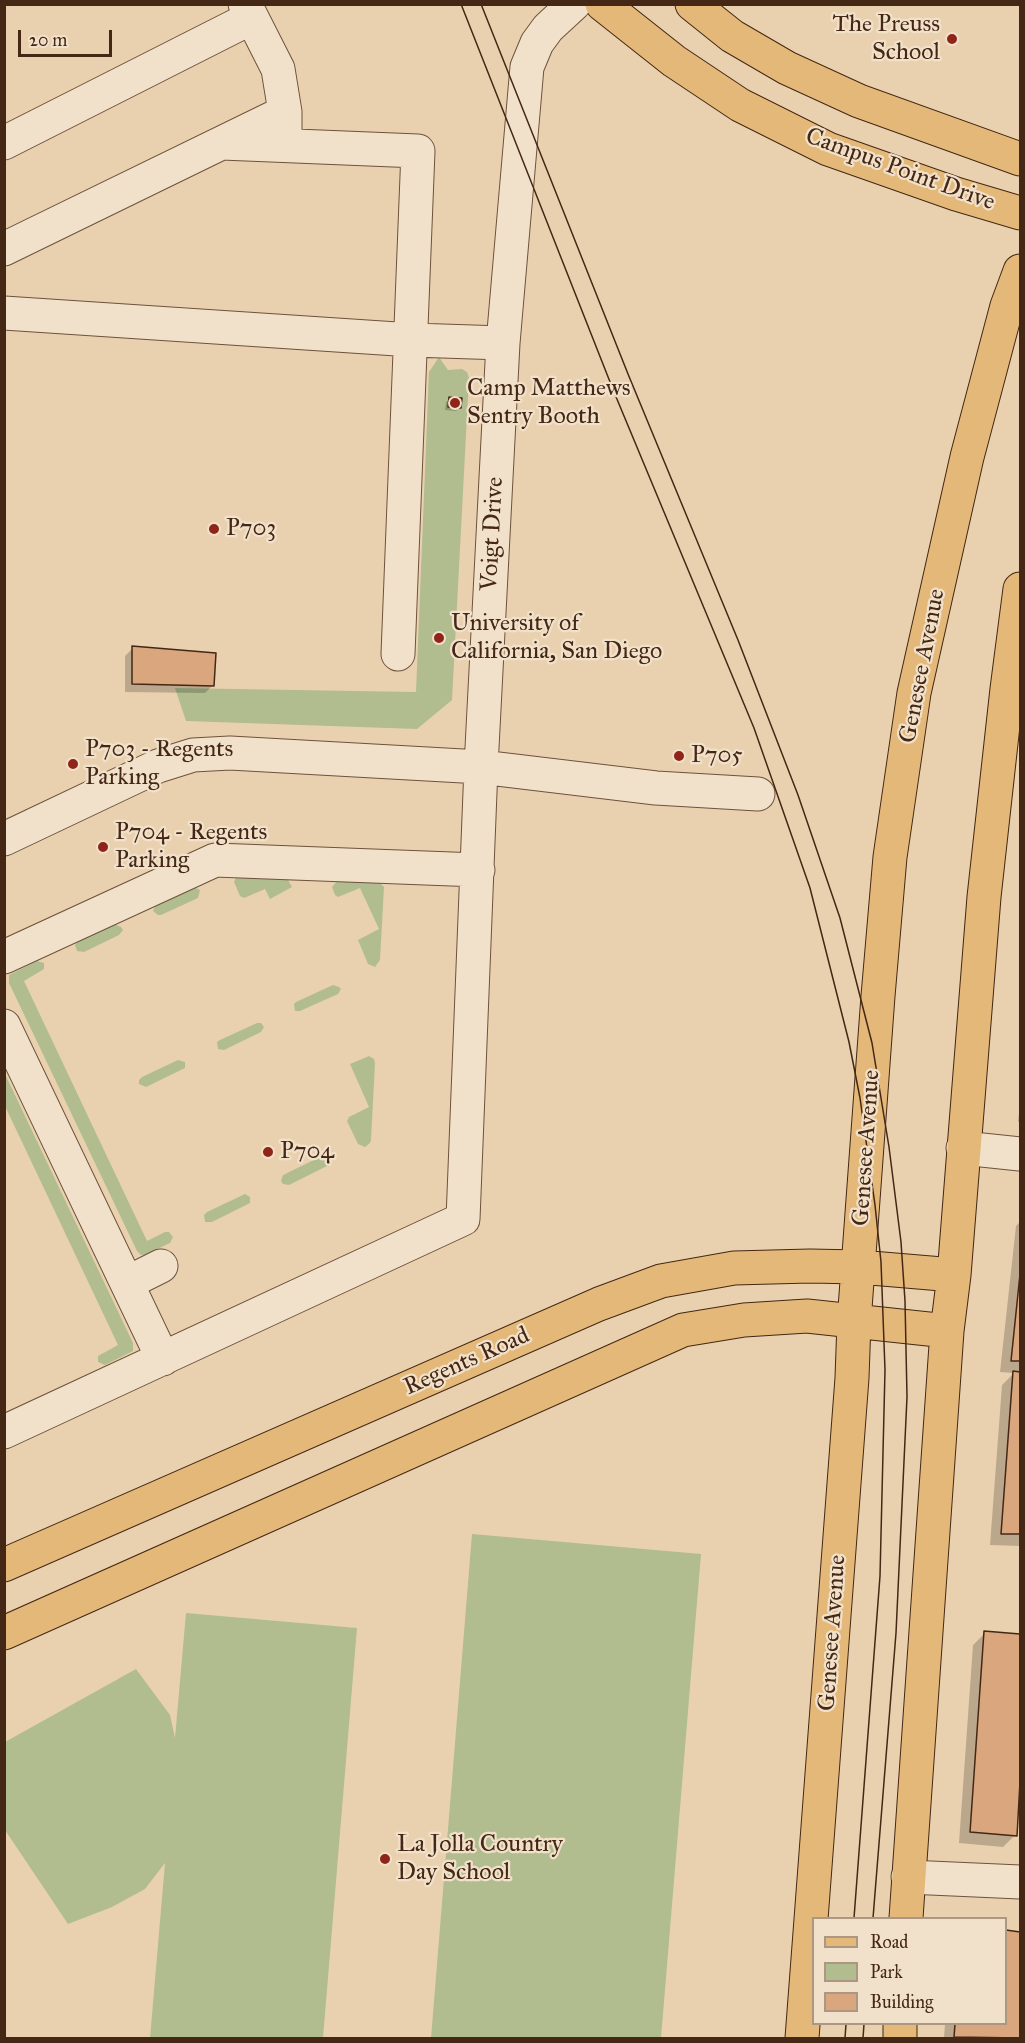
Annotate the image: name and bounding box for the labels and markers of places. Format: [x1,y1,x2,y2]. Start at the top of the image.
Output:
place label: The Preuss School [832,11,940,67]
marker: The Preuss School [945,32,959,46]
place label: Camp Matthews Sentry Booth [467,375,630,431]
marker: Camp Matthews Sentry Booth [448,396,462,410]
place label: P703 [226,515,276,543]
marker: P703 [207,522,221,536]
place label: University of California, San Diego [451,610,662,666]
marker: University of California, San Diego [432,631,446,645]
place label: P703 - Regents Parking [85,736,233,792]
place label: P705 [691,742,743,770]
marker: P705 [672,749,686,763]
marker: P703 - Regents Parking [66,757,80,771]
place label: P704 - Regents Parking [115,819,267,875]
marker: P704 - Regents Parking [96,840,110,854]
place label: P704 [280,1138,334,1166]
marker: P704 [261,1145,275,1159]
place label: La Jolla Country Day School [397,1831,563,1887]
marker: La Jolla Country Day School [378,1852,392,1866]

